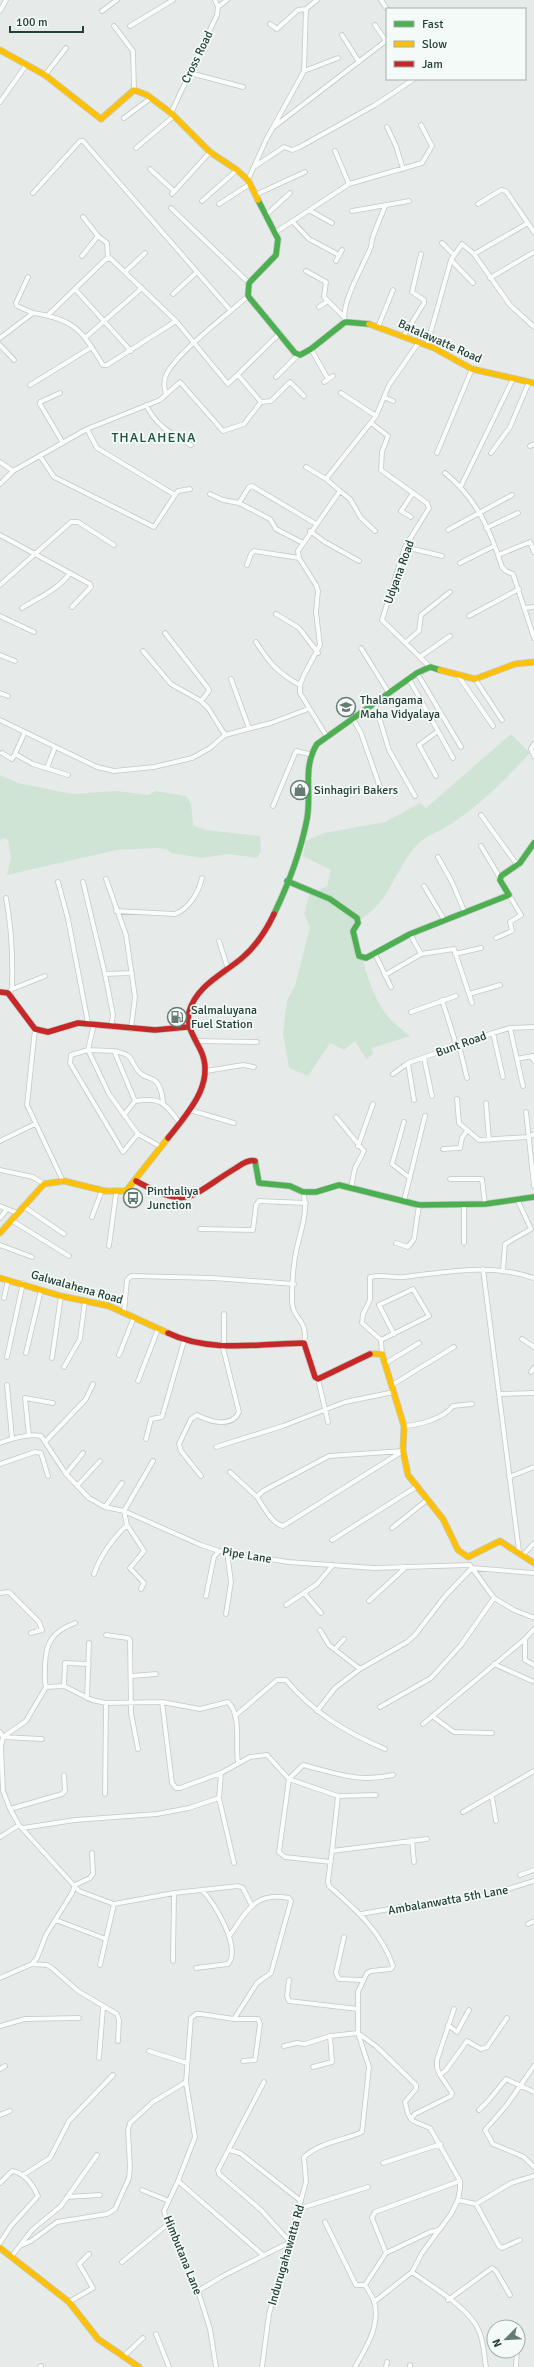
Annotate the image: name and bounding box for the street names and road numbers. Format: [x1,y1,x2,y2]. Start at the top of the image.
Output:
street label: Cross Road [178,29,217,86]
street label: Batalawatte Road [396,316,484,367]
street label: Udyana Road [381,538,418,606]
street label: Bunt Road [434,1028,489,1061]
street label: Galwalahena Road [29,1267,125,1308]
street label: Pipe Lane [221,1544,273,1567]
street label: Ambalanwatta 5th Lane [387,1883,509,1918]
street label: Indurugahawatta Rd [265,2203,308,2307]
street label: Himbutana Lane [160,2213,205,2297]

